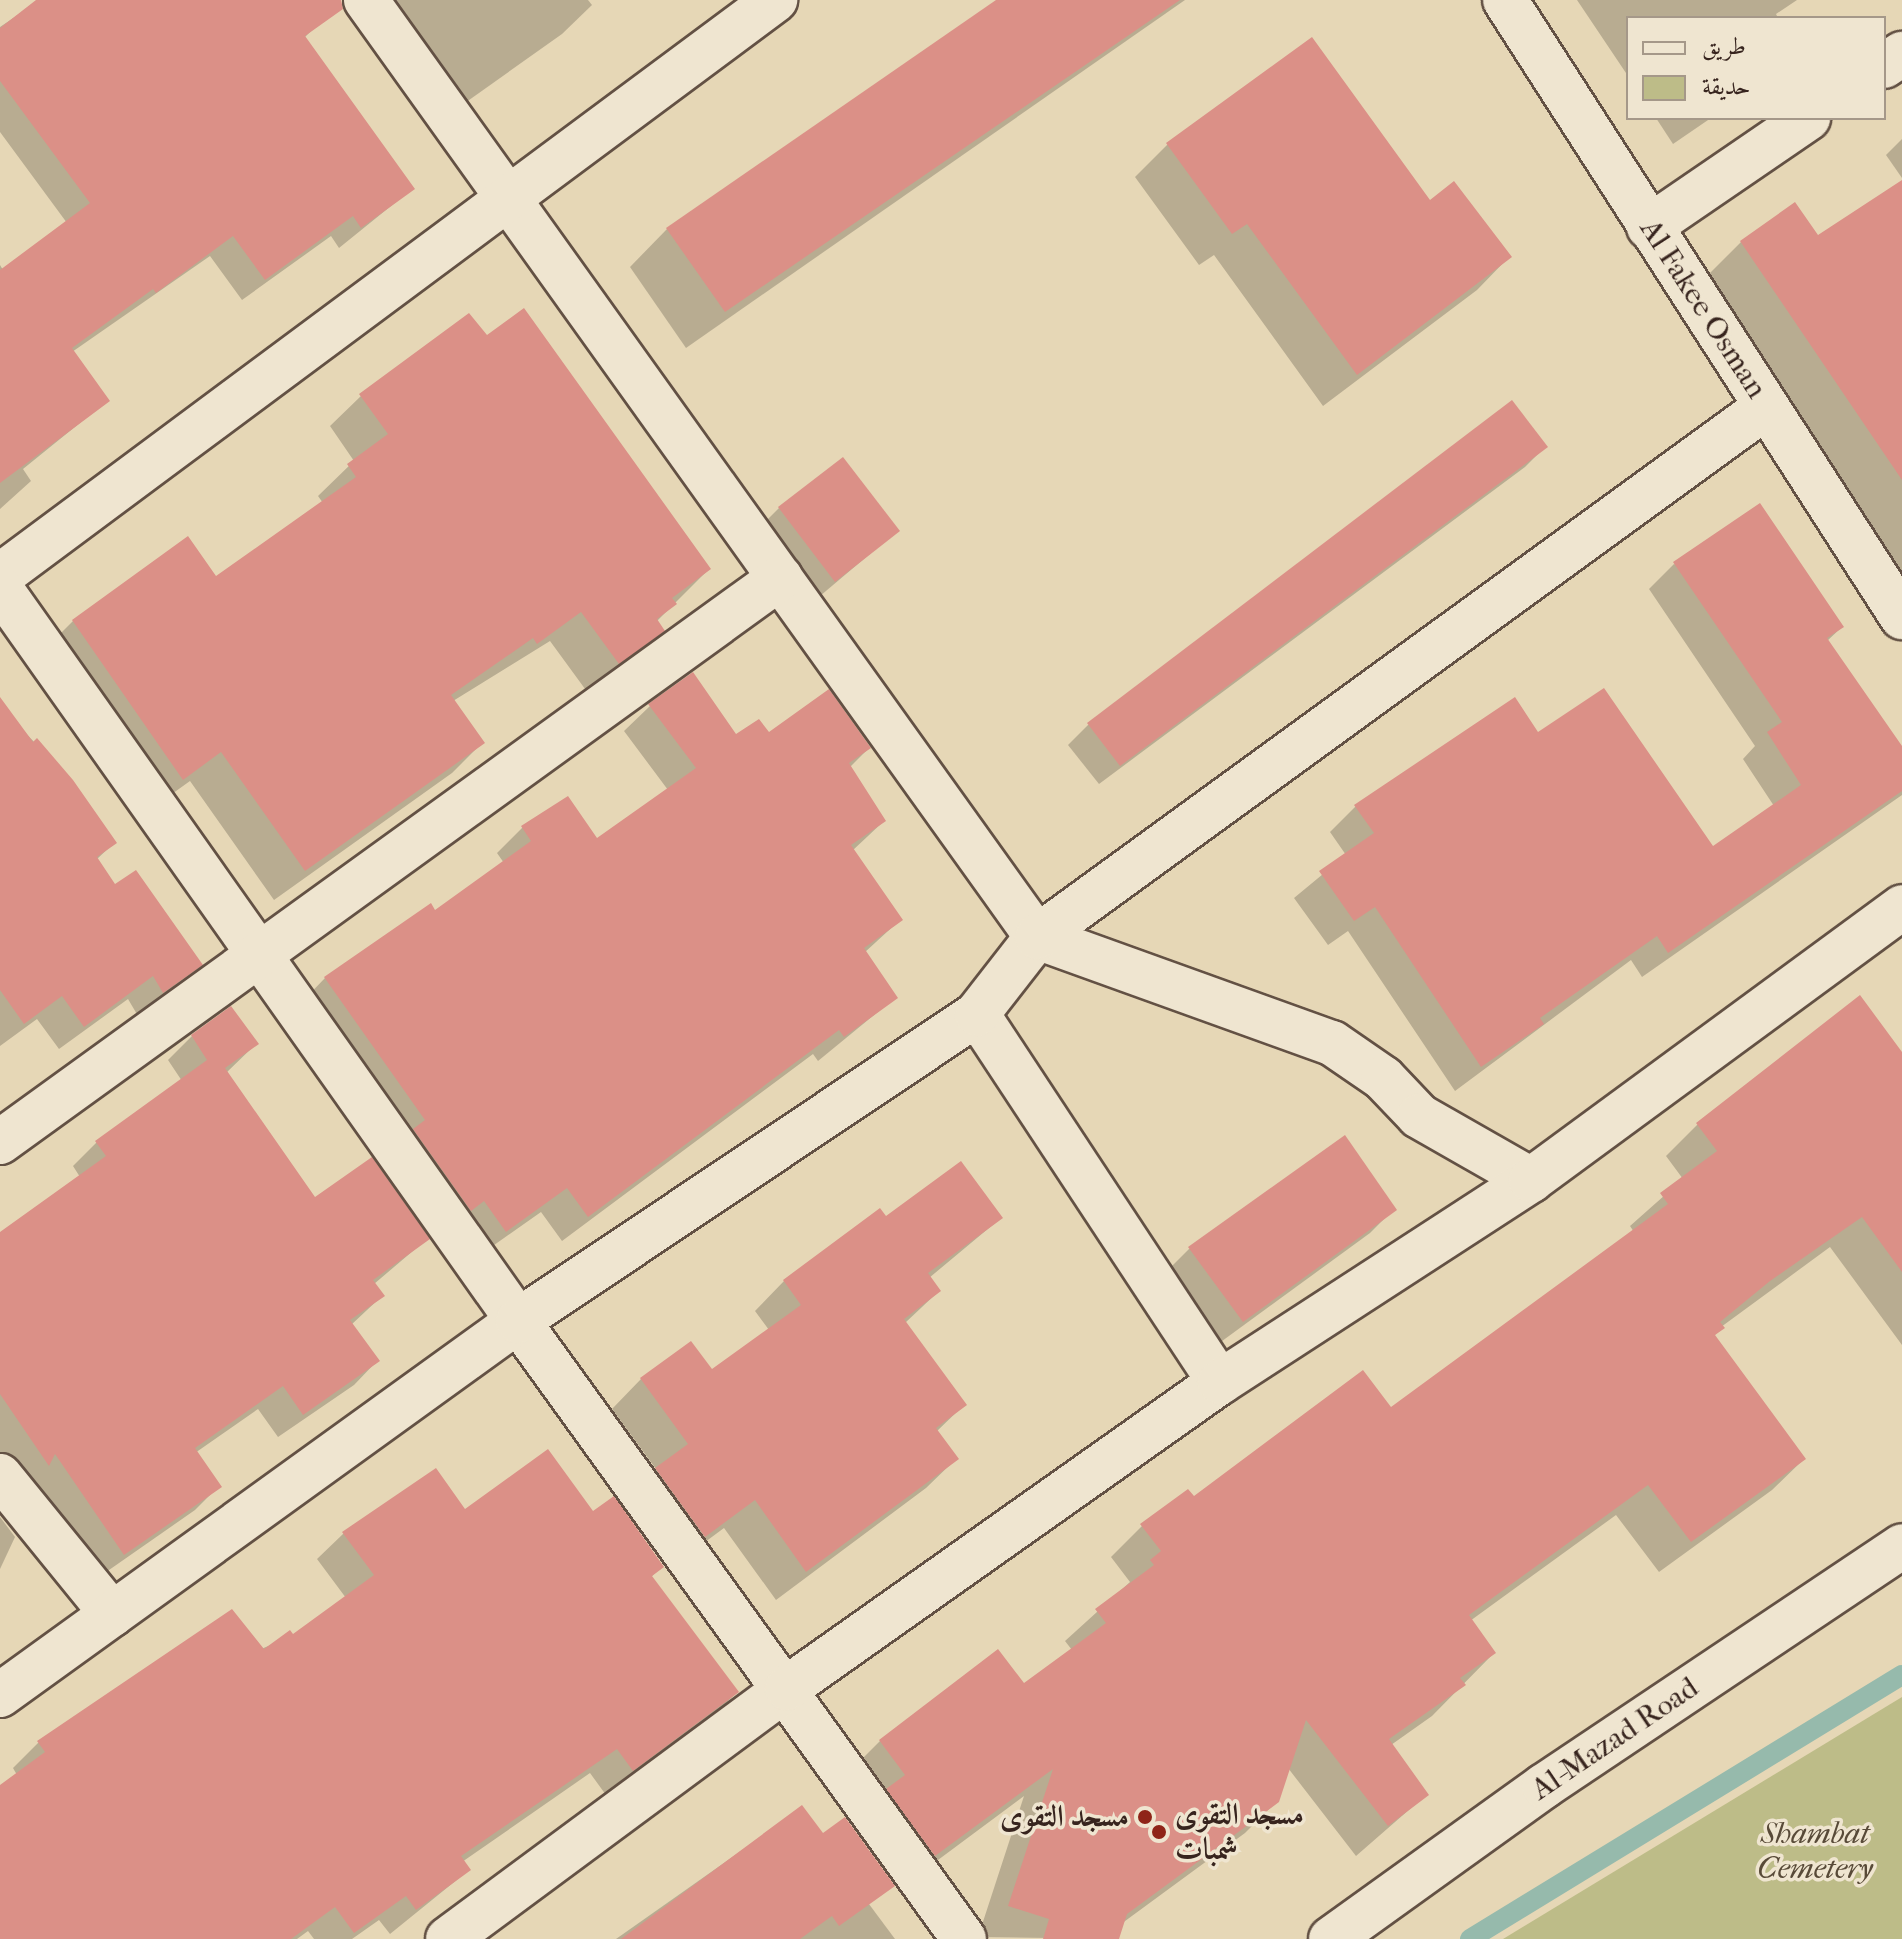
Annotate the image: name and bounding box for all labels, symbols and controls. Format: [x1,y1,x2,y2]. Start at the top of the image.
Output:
legend [1626,16,1886,120]
text: طريق [1702,32,1746,60]
text: حديقة [1702,72,1751,100]
street label: Al Fakee Osman [1632,213,1774,405]
street label: Al-Mazad Road [1525,1670,1705,1808]
place label: مسجد التقوى شمبات [1175,1797,1304,1868]
place label: مسجد التقوى [1000,1799,1129,1835]
marker: مسجد التقوى [1136,1808,1154,1826]
park label: Shambat Cemetery [1757,1816,1873,1886]
marker: مسجد التقوى شمبات [1150,1823,1168,1841]

